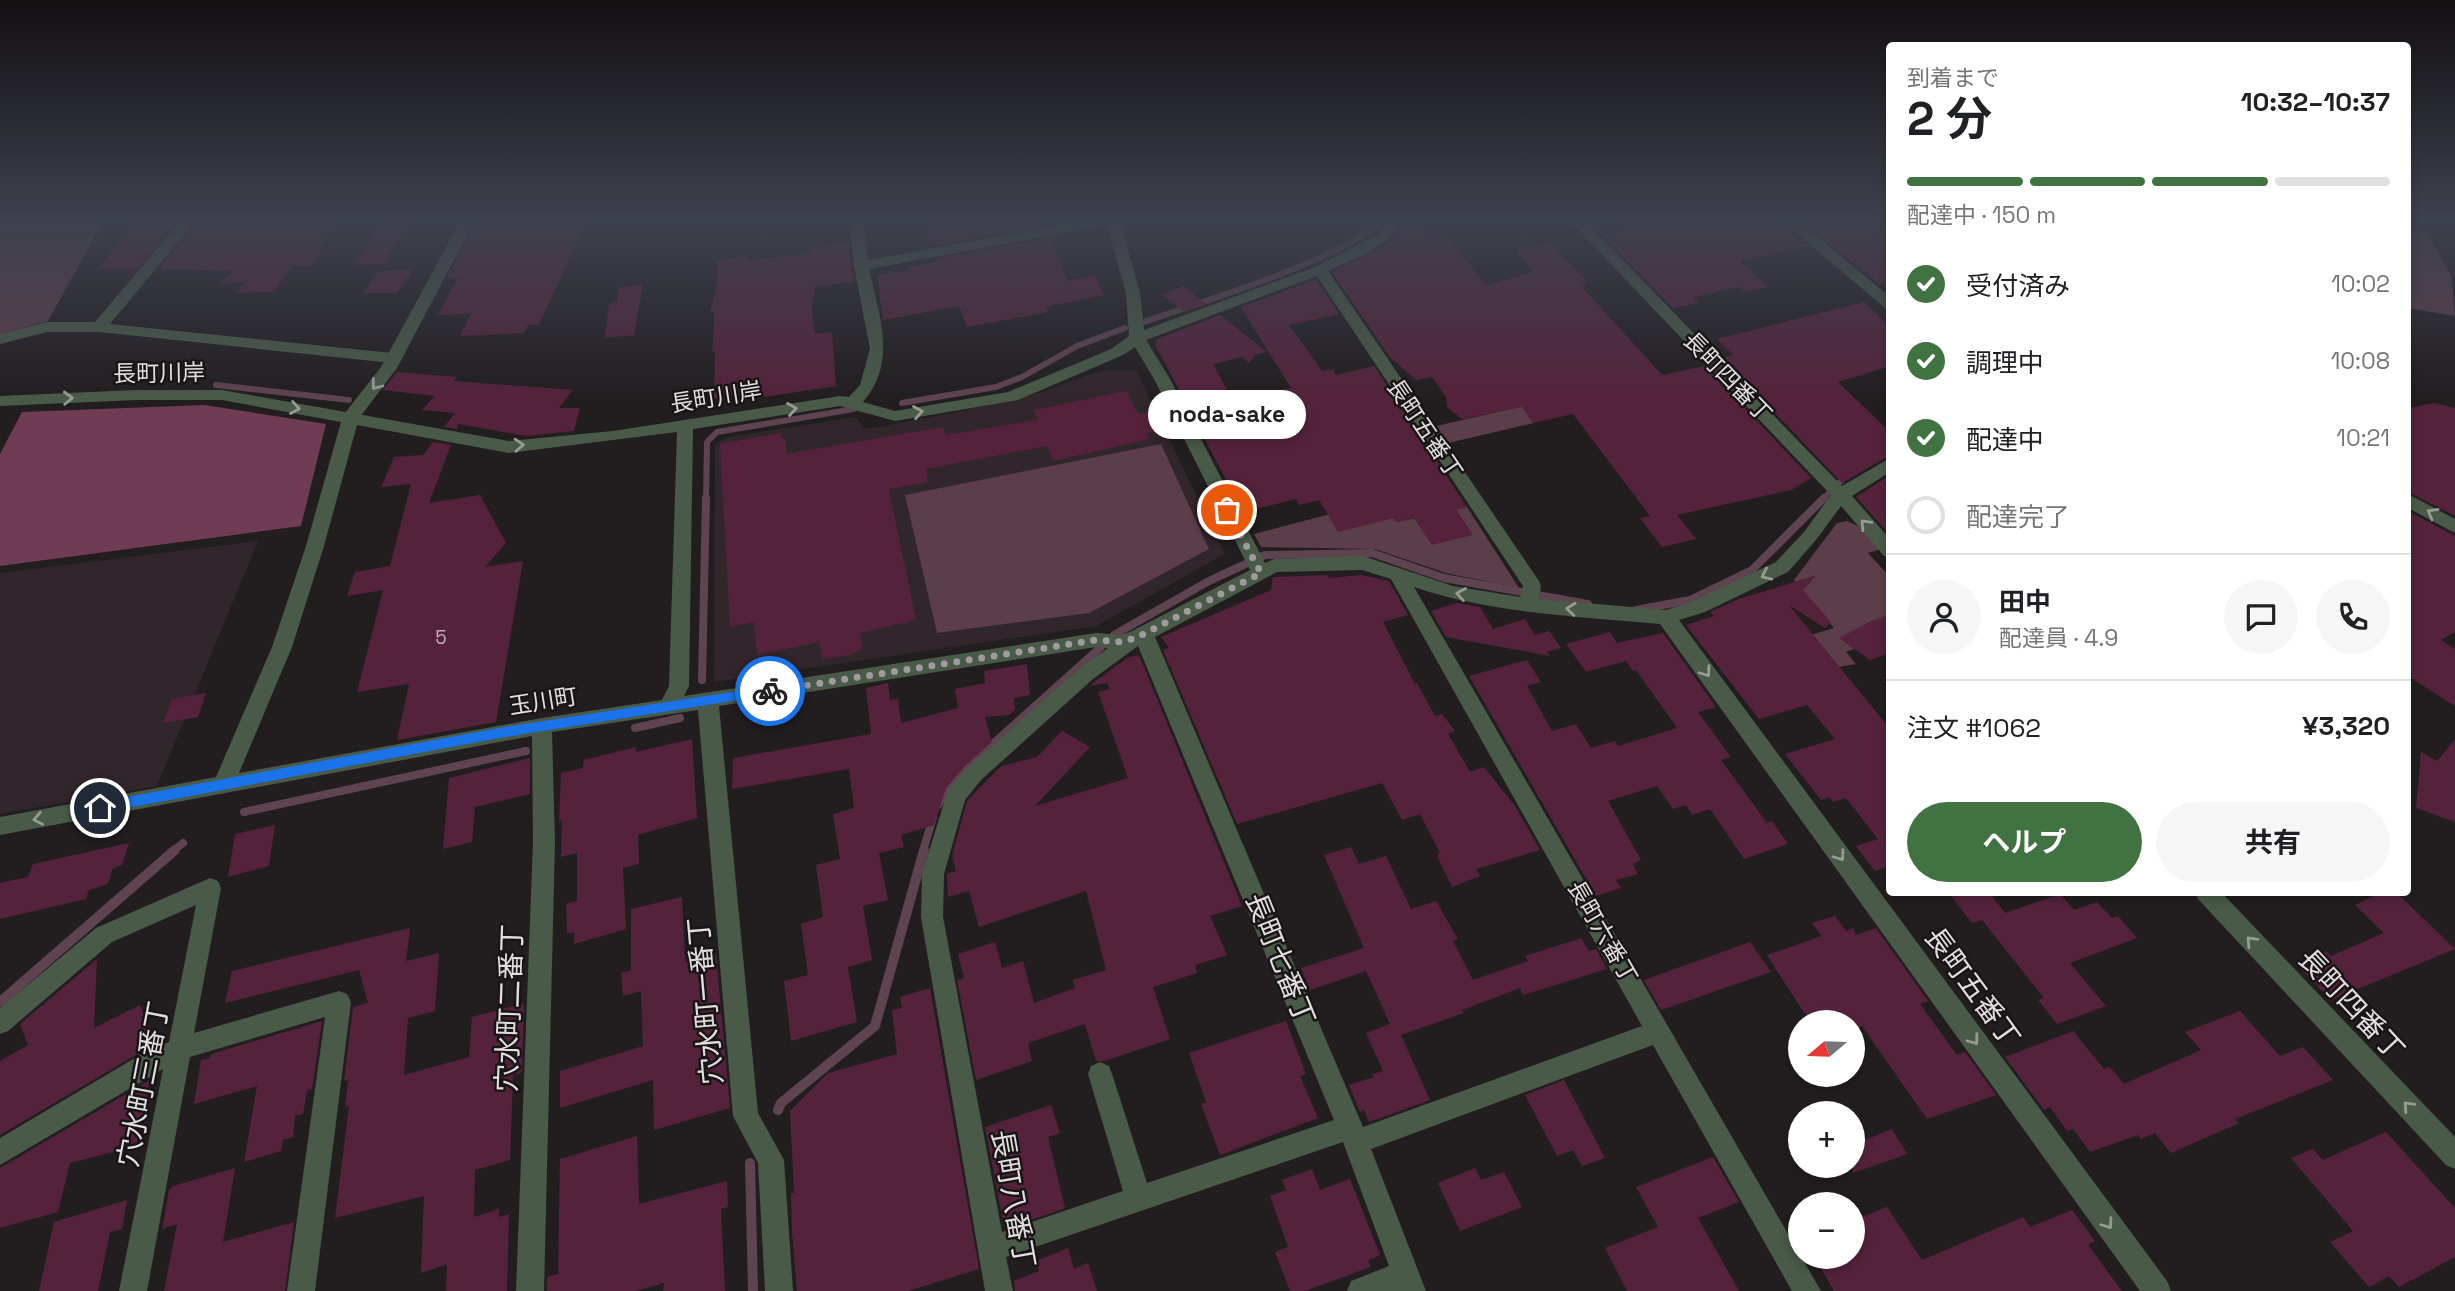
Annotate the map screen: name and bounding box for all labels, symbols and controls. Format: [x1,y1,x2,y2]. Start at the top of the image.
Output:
text: 到着まで [1907,63,1999,93]
text: 10:32–10:37 [2241,85,2390,119]
text: 2 分 [1907,90,1992,148]
text: 配達中 · 150 m [1907,200,2056,230]
icon: check [1907,265,1945,303]
text: 受付済み [1966,269,2070,303]
text: 10:02 [2331,269,2390,299]
street label: 長町四番丁 [1677,325,1779,429]
icon: check [1907,342,1945,380]
text: 調理中 [1966,346,2044,380]
text: 10:08 [2331,346,2390,376]
street label: 長町川岸 [113,357,205,389]
street label: 長町五番丁 [1380,373,1470,485]
street label: 長町川岸 [668,375,764,419]
one-way arrow [372,377,385,389]
one-way arrow [63,390,74,405]
callout: noda-sake [1148,391,1306,440]
text: noda-sake [1169,399,1285,429]
one-way arrow [289,400,300,415]
one-way arrow [787,401,798,416]
one-way arrow [912,405,924,420]
icon: check [1907,419,1945,457]
text: 配達中 [1966,423,2044,457]
text: 10:21 [2336,423,2390,453]
one-way arrow [513,438,524,453]
pin [1197,480,1257,540]
icon: bag [1208,491,1246,529]
text: 配達完了 [1966,500,2070,534]
one-way arrow [2426,508,2439,521]
one-way arrow [1860,519,1873,532]
one-way arrow [1761,567,1773,581]
button: person [1907,580,1981,654]
button: chat [2224,580,2298,654]
button: phone [2316,580,2390,654]
text: 田中 [1999,585,2051,619]
one-way arrow [1455,587,1467,602]
one-way arrow [1565,602,1577,617]
text: 配達員 · 4.9 [1999,623,2118,653]
house number: 5 [435,625,447,650]
courier [735,656,805,726]
one-way arrow [1698,664,1711,677]
icon: bike [751,672,789,710]
street label: 玉川町 [507,681,579,721]
text: ¥3,320 [2302,709,2390,743]
text: 注文 #1062 [1907,711,2041,745]
pin [70,778,130,838]
icon: home [81,789,119,827]
button: ヘルプ [1907,802,2142,882]
button: 共有 [2156,802,2390,882]
one-way arrow [32,811,44,826]
one-way arrow [1832,848,1845,861]
street label: 長町六番丁 [1561,875,1645,989]
street label: 長町七番丁 [1238,887,1324,1031]
street label: 穴水町一番丁 [680,916,730,1086]
street label: 長町五番丁 [1917,920,2029,1054]
street label: 穴水町二番丁 [488,923,530,1093]
one-way arrow [2247,936,2260,949]
street label: 長町四番丁 [2291,941,2413,1067]
street label: 穴水町三番丁 [109,998,177,1170]
north arrow [1788,1010,1866,1087]
map controls [1788,1010,1865,1269]
one-way arrow [1966,1032,1979,1045]
button: + [1788,1101,1865,1178]
one-way arrow [2404,1102,2416,1115]
street label: 長町八番丁 [984,1127,1044,1271]
button: − [1788,1192,1865,1269]
one-way arrow [2100,1216,2113,1229]

